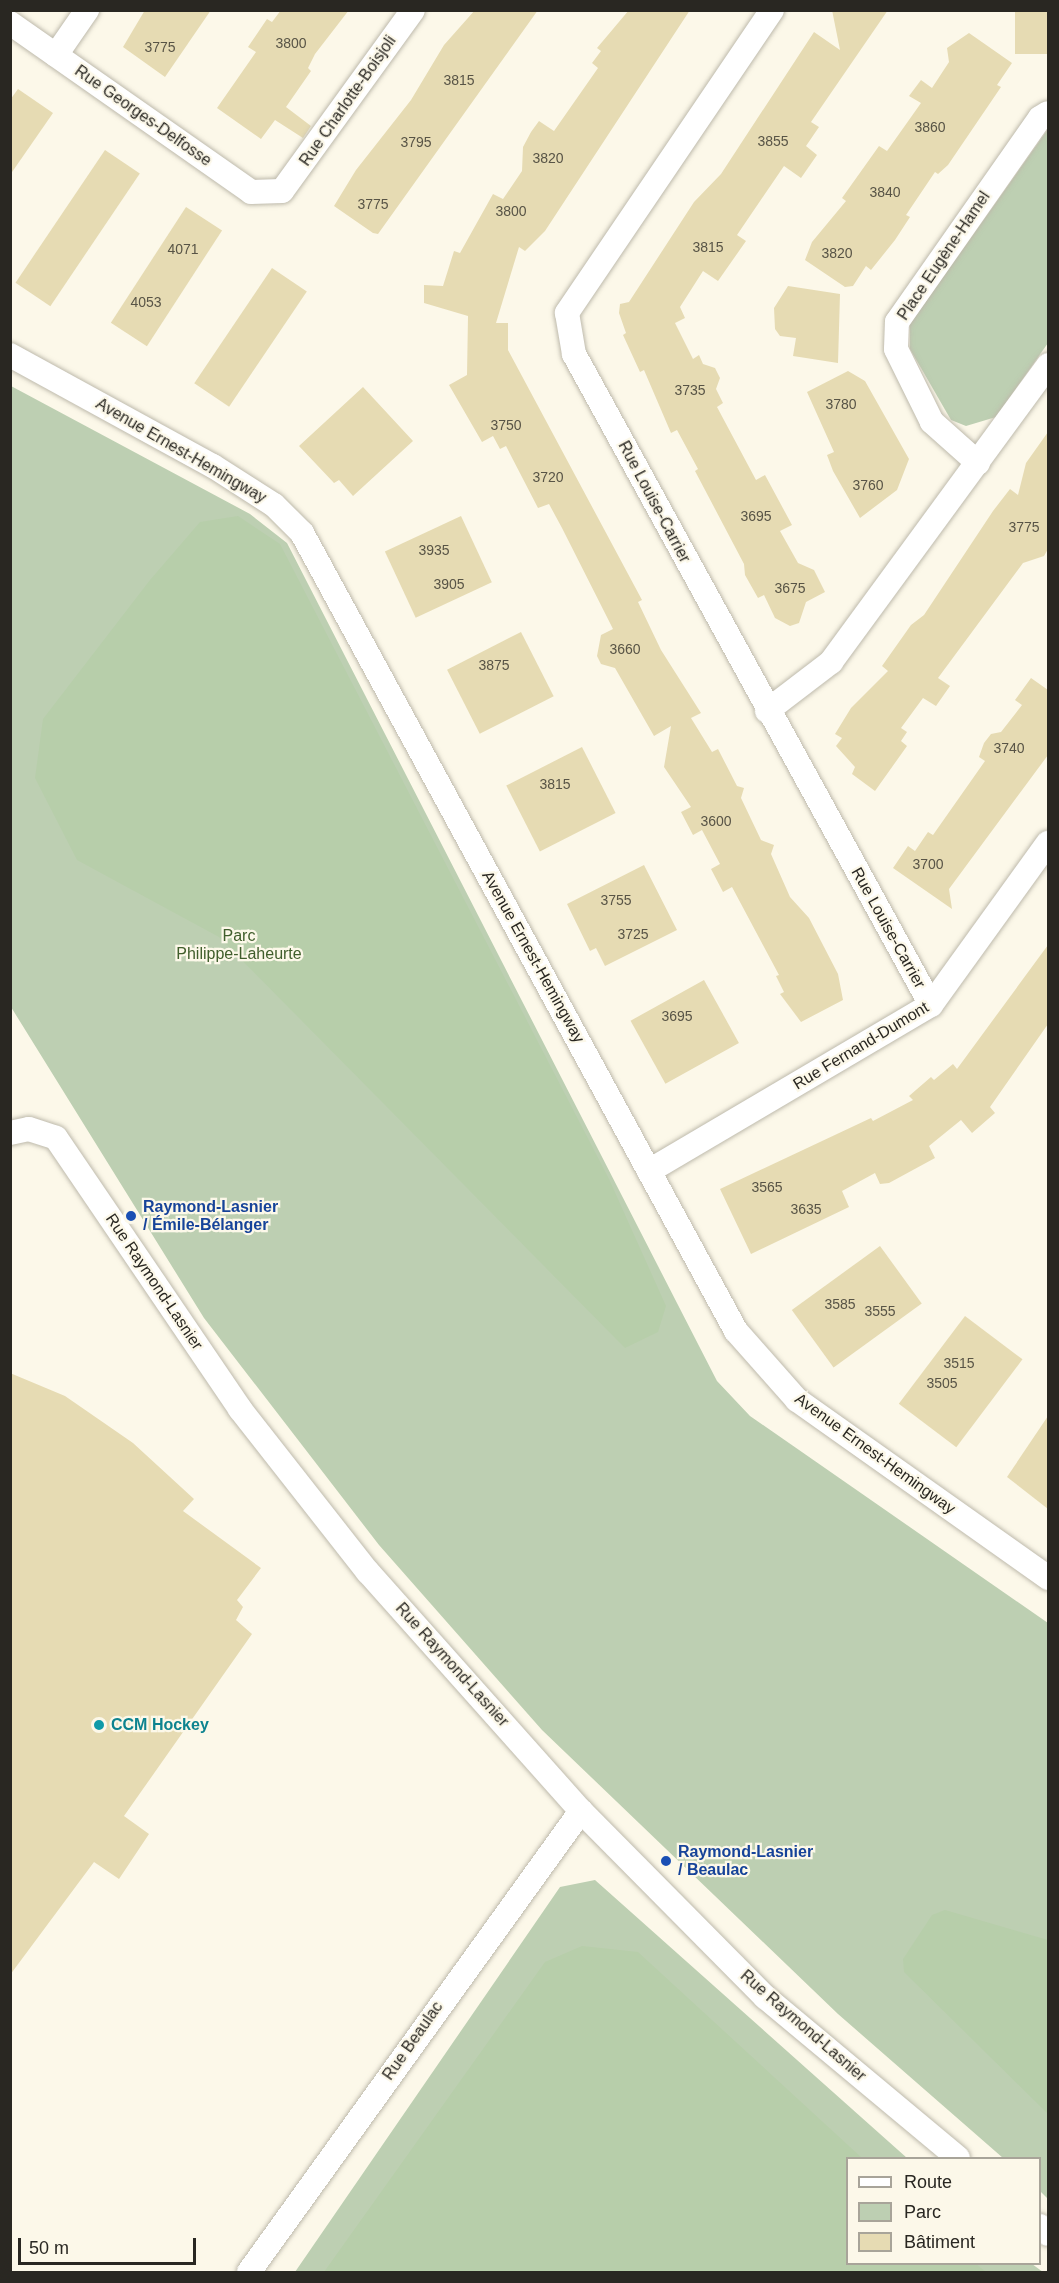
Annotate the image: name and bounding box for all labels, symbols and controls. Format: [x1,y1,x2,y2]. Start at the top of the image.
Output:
street label: Rue Charlotte-Boisjoli [296,32,400,170]
house number: 3800 [275,35,307,51]
house number: 3775 [144,39,176,55]
street label: Rue Georges-Delfosse [71,61,215,171]
house number: 3815 [443,72,475,88]
house number: 3860 [914,119,946,135]
house number: 3855 [757,133,789,149]
house number: 3795 [400,134,432,150]
house number: 3820 [532,150,564,166]
house number: 3840 [869,184,901,200]
street label: Place Eugène-Hamel [894,188,994,324]
house number: 3775 [357,196,389,212]
house number: 3800 [495,203,527,219]
house number: 3815 [692,239,724,255]
house number: 4071 [167,241,199,257]
house number: 3820 [821,245,853,261]
house number: 4053 [130,294,162,310]
house number: 3735 [674,382,706,398]
street label: Avenue Ernest-Hemingway [92,394,270,508]
house number: 3780 [825,396,857,412]
house number: 3750 [490,417,522,433]
street label: Rue Louise-Carrier [614,438,694,566]
house number: 3720 [532,469,564,485]
house number: 3760 [852,477,884,493]
house number: 3695 [740,508,772,524]
house number: 3775 [1008,519,1040,535]
house number: 3935 [418,542,450,558]
house number: 3905 [433,576,465,592]
house number: 3675 [774,580,806,596]
house number: 3660 [609,641,641,657]
house number: 3875 [478,657,510,673]
house number: 3740 [993,740,1025,756]
house number: 3815 [539,776,571,792]
house number: 3600 [700,813,732,829]
house number: 3700 [912,856,944,872]
street label: Rue Louise-Carrier [847,864,929,992]
street label: Avenue Ernest-Hemingway [478,868,588,1046]
house number: 3755 [600,892,632,908]
park label: Parc Philippe-Laheurte [176,926,302,964]
house number: 3725 [617,926,649,942]
street label: Rue Fernand-Dumont [790,998,932,1094]
house number: 3695 [661,1008,693,1024]
house number: 3565 [751,1179,783,1195]
place label: Raymond-Lasnier / Émile-Bélanger [143,1197,278,1235]
house number: 3635 [790,1201,822,1217]
marker: Raymond-Lasnier / Émile-Bélanger [124,1209,138,1223]
street label: Rue Raymond-Lasnier [101,1210,207,1354]
house number: 3585 [824,1296,856,1312]
house number: 3555 [864,1303,896,1319]
house number: 3515 [943,1355,975,1371]
house number: 3505 [926,1375,958,1391]
street label: Avenue Ernest-Hemingway [791,1389,959,1519]
street label: Rue Raymond-Lasnier [391,1599,513,1731]
place label: CCM Hockey [111,1715,209,1735]
marker: CCM Hockey [92,1718,106,1732]
place label: Raymond-Lasnier / Beaulac [678,1842,813,1880]
marker: Raymond-Lasnier / Beaulac [659,1854,673,1868]
street label: Rue Raymond-Lasnier [736,1966,870,2086]
street label: Rue Beaulac [379,1998,447,2084]
legend [846,2157,1041,2265]
text: Route [904,2172,952,2192]
text: Parc [904,2202,941,2222]
scale bar [21,2226,200,2264]
text: Bâtiment [904,2232,975,2252]
text: 50 m [29,2238,69,2258]

